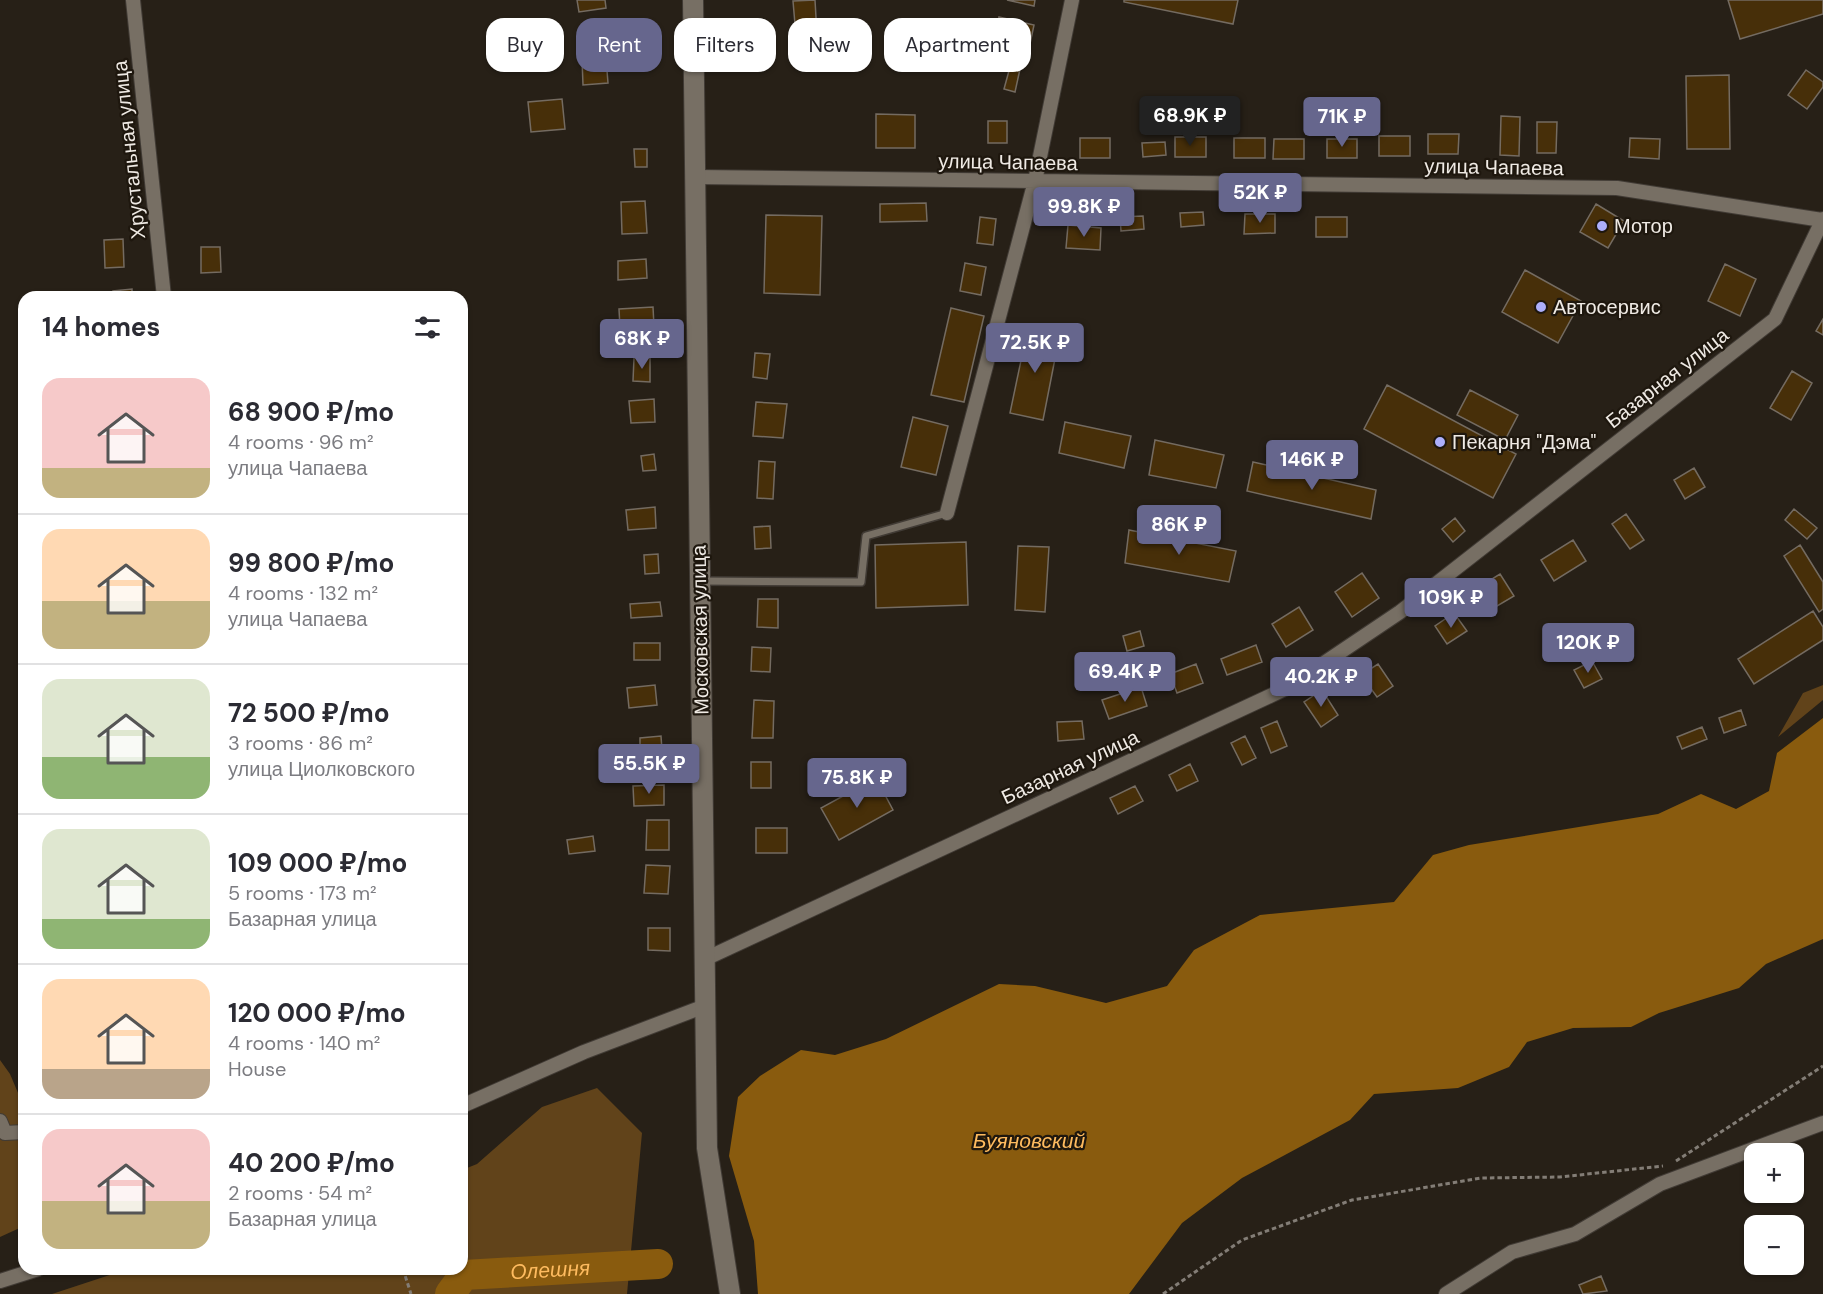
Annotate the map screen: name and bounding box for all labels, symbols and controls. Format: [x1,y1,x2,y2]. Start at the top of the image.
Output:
chip: Buy [486,18,564,72]
chip: Rent [576,18,662,72]
chip: Filters [674,18,776,72]
chip: New [788,18,872,72]
chip: Apartment [884,18,1031,72]
street label: Хрустальная улица [107,59,151,241]
pin: 68.9K ₽ [1135,96,1245,147]
pin: 71K ₽ [1300,97,1384,148]
text: 68.9K ₽ [1153,102,1227,128]
text: 71K ₽ [1317,103,1367,129]
street label: улица Чапаева [938,148,1079,176]
street label: улица Чапаева [1424,153,1565,181]
pin: 52K ₽ [1218,173,1302,224]
text: 52K ₽ [1233,179,1287,205]
pin: 99.8K ₽ [1029,187,1139,238]
text: 99.8K ₽ [1047,193,1121,219]
place label: Мотор [1614,213,1673,239]
marker: Мотор [1595,219,1609,233]
place label: Автосервис [1553,294,1661,320]
marker: Автосервис [1534,300,1548,314]
text: 14 homes [42,310,160,344]
icon: filters [411,311,444,344]
pin: 68K ₽ [600,319,684,370]
street label: Базарная улица [1600,321,1734,434]
pin: 72.5K ₽ [980,323,1090,374]
text: 68K ₽ [614,325,670,351]
text: 72.5K ₽ [1000,329,1070,355]
text: 68 900 ₽/mo [228,395,394,429]
icon: home [90,402,162,474]
text: 4 rooms · 96 m² [228,429,374,455]
place label: Пекарня "Дэма" [1452,429,1597,455]
marker: Пекарня "Дэма" [1433,435,1447,449]
pin: 146K ₽ [1263,440,1361,491]
text: 146K ₽ [1280,446,1344,472]
text: улица Чапаева [228,455,367,481]
pin: 86K ₽ [1137,505,1221,556]
text: 86K ₽ [1151,511,1207,537]
street label: Московская улица [686,544,714,715]
text: 99 800 ₽/mo [228,546,394,580]
icon: home [90,553,162,625]
pin: 109K ₽ [1402,578,1500,629]
text: 4 rooms · 132 m² [228,580,378,606]
text: 109K ₽ [1419,584,1483,610]
text: улица Чапаева [228,606,367,632]
pin: 120K ₽ [1539,623,1637,674]
text: 120K ₽ [1556,629,1620,655]
pin: 69.4K ₽ [1070,652,1180,703]
pin: 40.2K ₽ [1266,657,1376,708]
text: 69.4K ₽ [1088,658,1162,684]
text: 40.2K ₽ [1284,663,1358,689]
text: 72 500 ₽/mo [228,696,390,730]
icon: home [90,703,162,775]
street label: Базарная улица [997,723,1144,810]
text: 3 rooms · 86 m² [228,730,373,756]
pin: 55.5K ₽ [594,744,704,795]
text: 55.5K ₽ [612,750,686,776]
text: улица Циолковского [228,756,415,782]
pin: 75.8K ₽ [802,758,912,809]
text: 75.8K ₽ [821,764,893,790]
text: 109 000 ₽/mo [228,846,407,880]
icon: home [90,853,162,925]
text: 5 rooms · 173 m² [228,880,377,906]
text: Базарная улица [228,906,377,932]
text: 120 000 ₽/mo [228,996,406,1030]
icon: home [90,1003,162,1075]
text: 4 rooms · 140 m² [228,1030,380,1056]
text: House [228,1056,286,1082]
water label: Буяновский [973,1127,1086,1155]
map controls [1744,1143,1804,1275]
button: + [1744,1143,1804,1203]
text: 40 200 ₽/mo [228,1146,395,1180]
icon: home [90,1153,162,1225]
text: 2 rooms · 54 m² [228,1180,372,1206]
text: Базарная улица [228,1206,377,1232]
button: − [1744,1215,1804,1275]
water label: Олешня [510,1254,591,1286]

